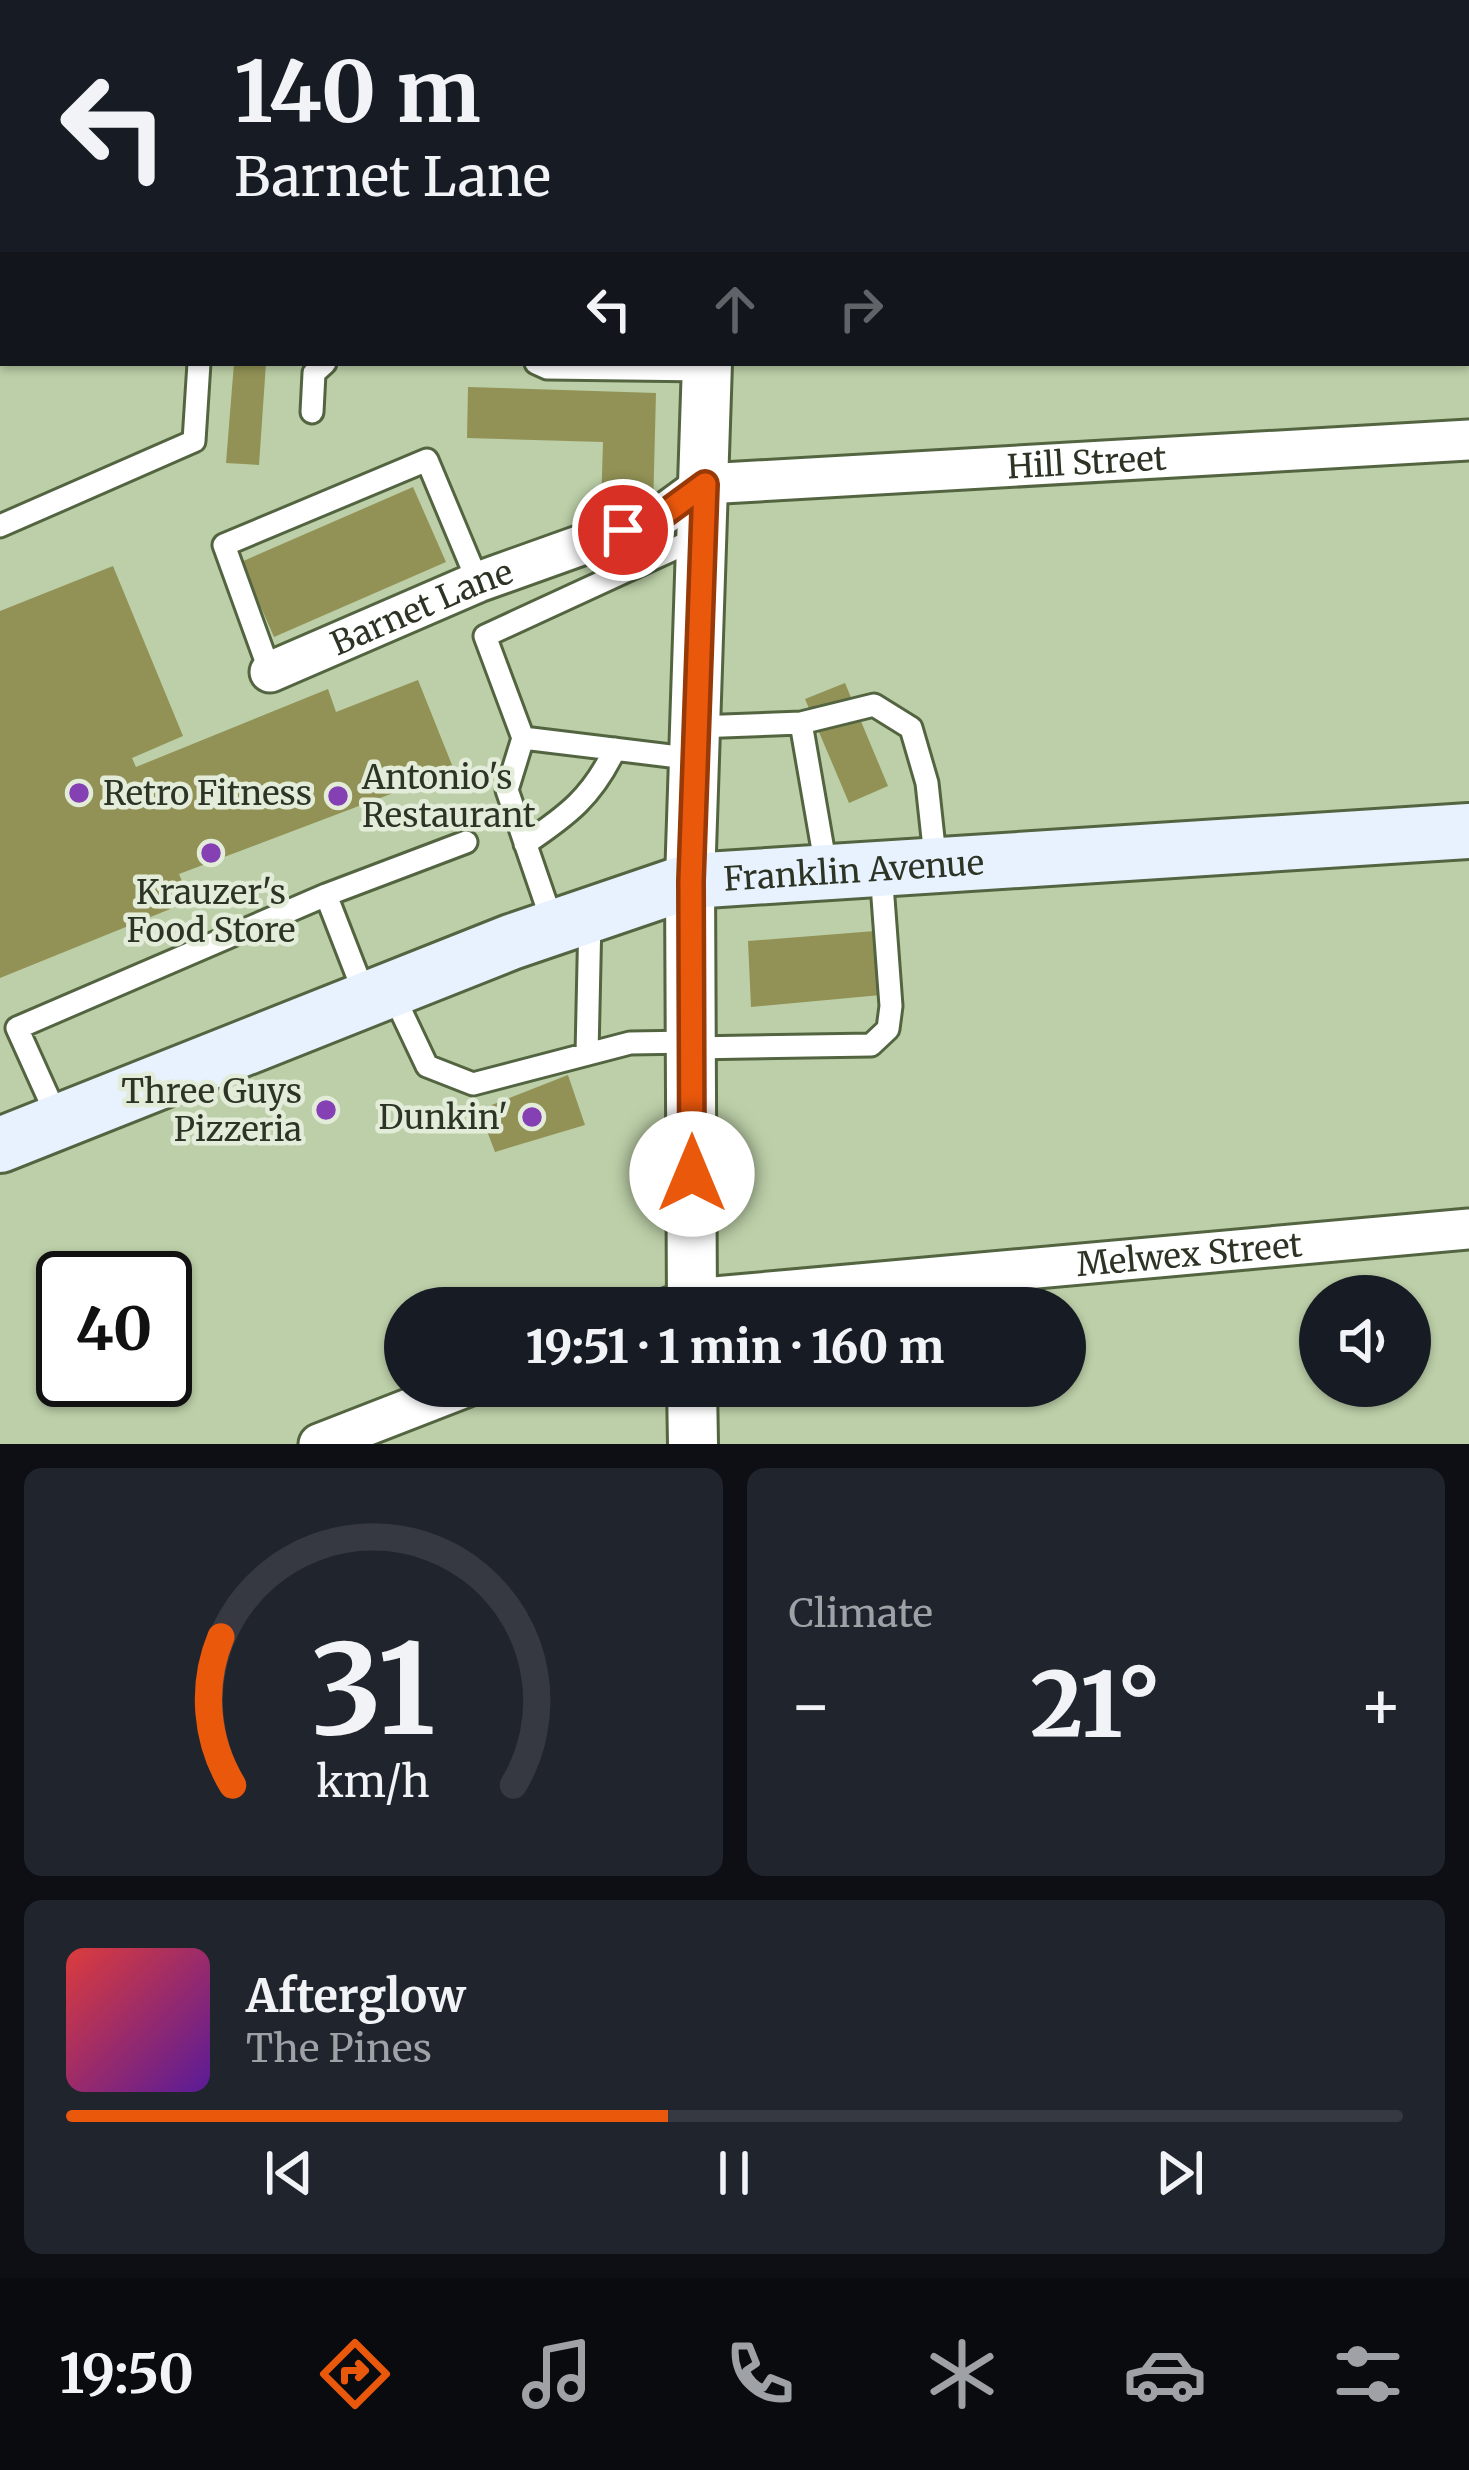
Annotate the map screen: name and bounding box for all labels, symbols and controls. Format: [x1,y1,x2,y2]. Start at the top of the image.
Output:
text: 140 m [234,39,481,145]
icon: left [36,48,192,204]
text: Barnet Lane [234,143,551,211]
icon: left [576,276,642,342]
icon: ahead [702,276,768,342]
icon: right [828,276,894,342]
street label: Hill Street [1006,437,1168,487]
pin [572,479,674,581]
icon: arrive [590,497,656,563]
street label: Barnet Lane [324,551,518,664]
place label: Antonio's Restaurant [361,757,536,836]
place label: Retro Fitness [103,773,312,814]
marker: Retro Fitness [66,780,92,806]
marker: Antonio's Restaurant [325,783,351,809]
marker: Krauzer's Food Store [198,840,224,866]
street label: Franklin Avenue [722,842,985,899]
place label: Krauzer's Food Store [127,872,295,951]
place label: Three Guys Pizzeria [121,1071,302,1150]
marker: Three Guys Pizzeria [313,1097,339,1123]
place label: Dunkin' [378,1097,508,1138]
marker: Dunkin' [519,1104,545,1130]
position arrow [629,1111,755,1237]
street label: Melwex Street [1075,1224,1304,1285]
speed limit sign: 40 [36,1251,192,1407]
map controls [1299,1275,1431,1407]
button: sound [1299,1275,1431,1407]
text: 19:51 · 1 min · 160 m [526,1319,944,1375]
text: Climate [789,1589,933,1638]
text: 31 [311,1611,436,1768]
text: 21° [1030,1648,1161,1762]
text: − [789,1664,833,1747]
text: + [1359,1664,1403,1747]
text: km/h [316,1755,430,1809]
text: Afterglow [246,1968,466,2024]
text: The Pines [246,2024,432,2073]
icon: previous [256,2140,322,2206]
icon: pause [701,2140,767,2206]
icon: next [1147,2140,1213,2206]
icon: directions [313,2332,397,2416]
icon: music [515,2332,599,2416]
icon: phone [718,2332,802,2416]
icon: climate [920,2332,1004,2416]
icon: car [1123,2332,1207,2416]
icon: filters [1326,2332,1410,2416]
text: 19:50 [59,2340,194,2408]

